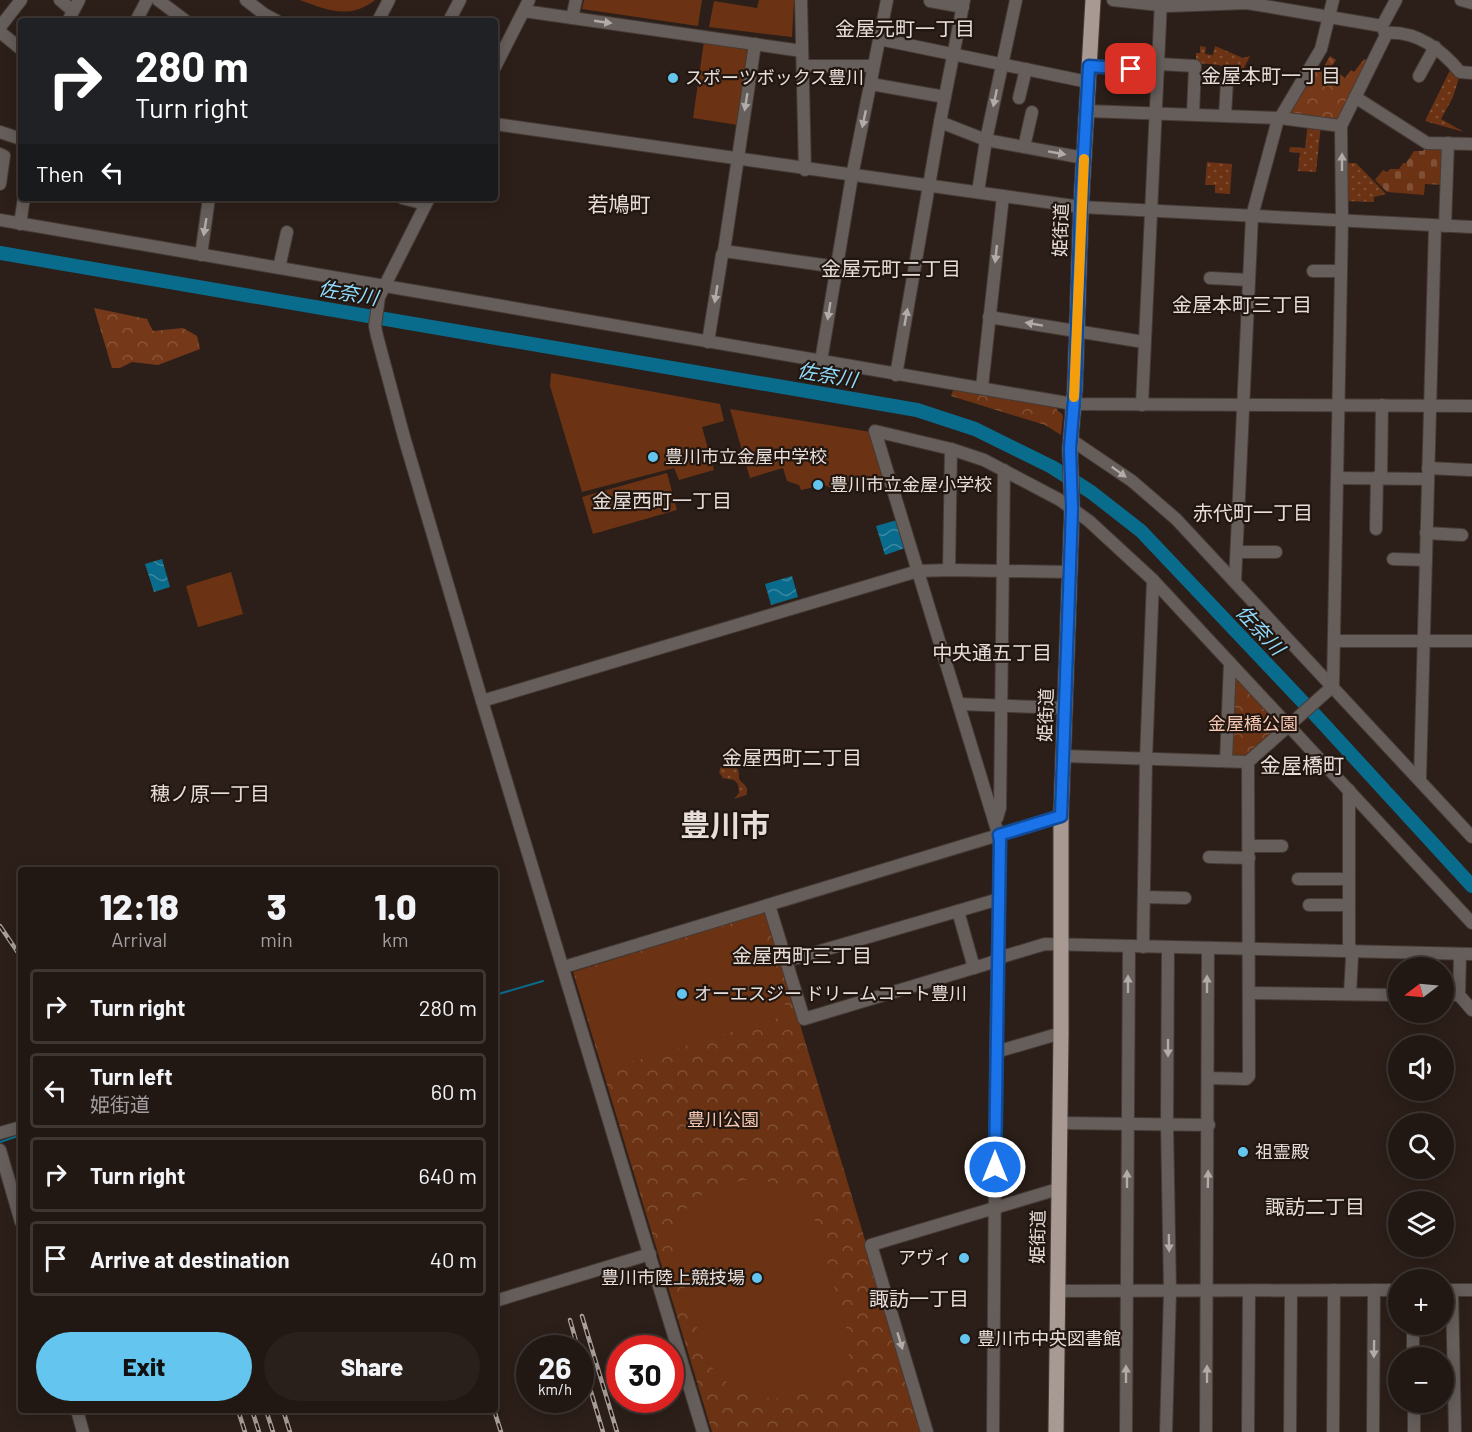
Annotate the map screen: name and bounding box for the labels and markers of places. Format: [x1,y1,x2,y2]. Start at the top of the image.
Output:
pin [1105,43,1156,94]
place label: スポーツボックス豊川 [685,66,864,88]
marker: スポーツボックス豊川 [666,71,680,85]
place label: 豊川市立金屋中学校 [665,445,827,467]
marker: 豊川市立金屋中学校 [646,450,660,464]
place label: 豊川市立金屋小学校 [830,473,992,495]
marker: 豊川市立金屋小学校 [811,478,825,492]
place label: オーエスジー ドリームコート豊川 [694,982,967,1004]
marker: オーエスジー ドリームコート豊川 [675,987,689,1001]
place label: 祖霊殿 [1255,1140,1309,1162]
marker: 祖霊殿 [1236,1145,1250,1159]
place label: アヴィ [898,1246,952,1268]
marker: アヴィ [957,1251,971,1265]
place label: 豊川市陸上競技場 [601,1266,745,1288]
marker: 豊川市陸上競技場 [750,1271,764,1285]
place label: 豊川市中央図書館 [977,1327,1121,1349]
marker: 豊川市中央図書館 [958,1332,972,1346]

